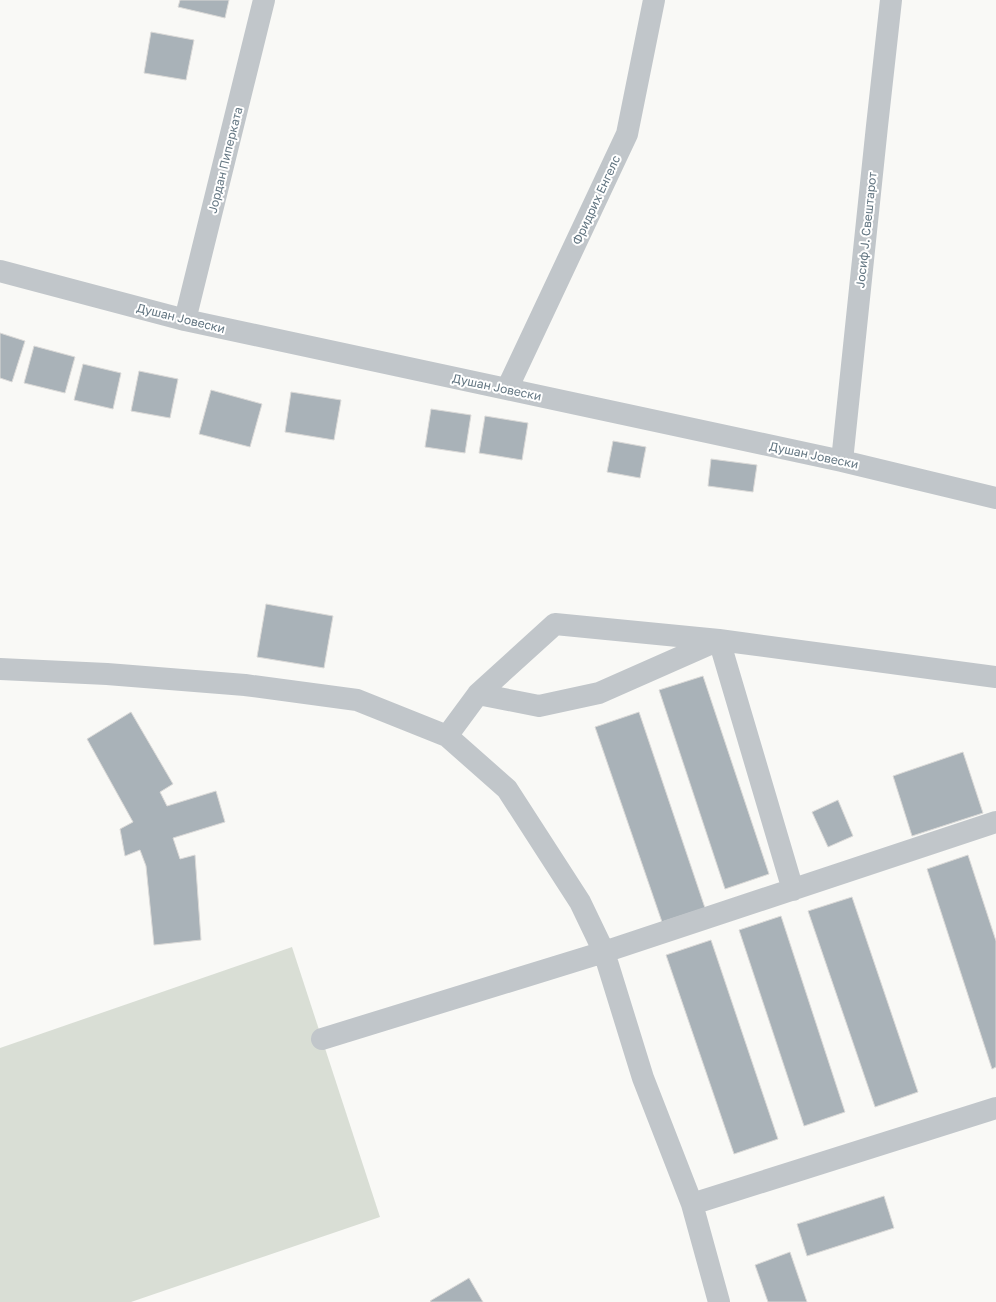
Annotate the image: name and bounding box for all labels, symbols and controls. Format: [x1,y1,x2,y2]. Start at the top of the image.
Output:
street label: Јордан Пиперката [204,105,246,215]
street label: Фридрих Енгелс [569,152,623,247]
street label: Јосиф Ј. Свештарот [852,171,880,289]
street label: Душан Јовески [135,300,227,336]
street label: Душан Јовески [451,370,543,404]
street label: Душан Јовески [768,438,860,472]

